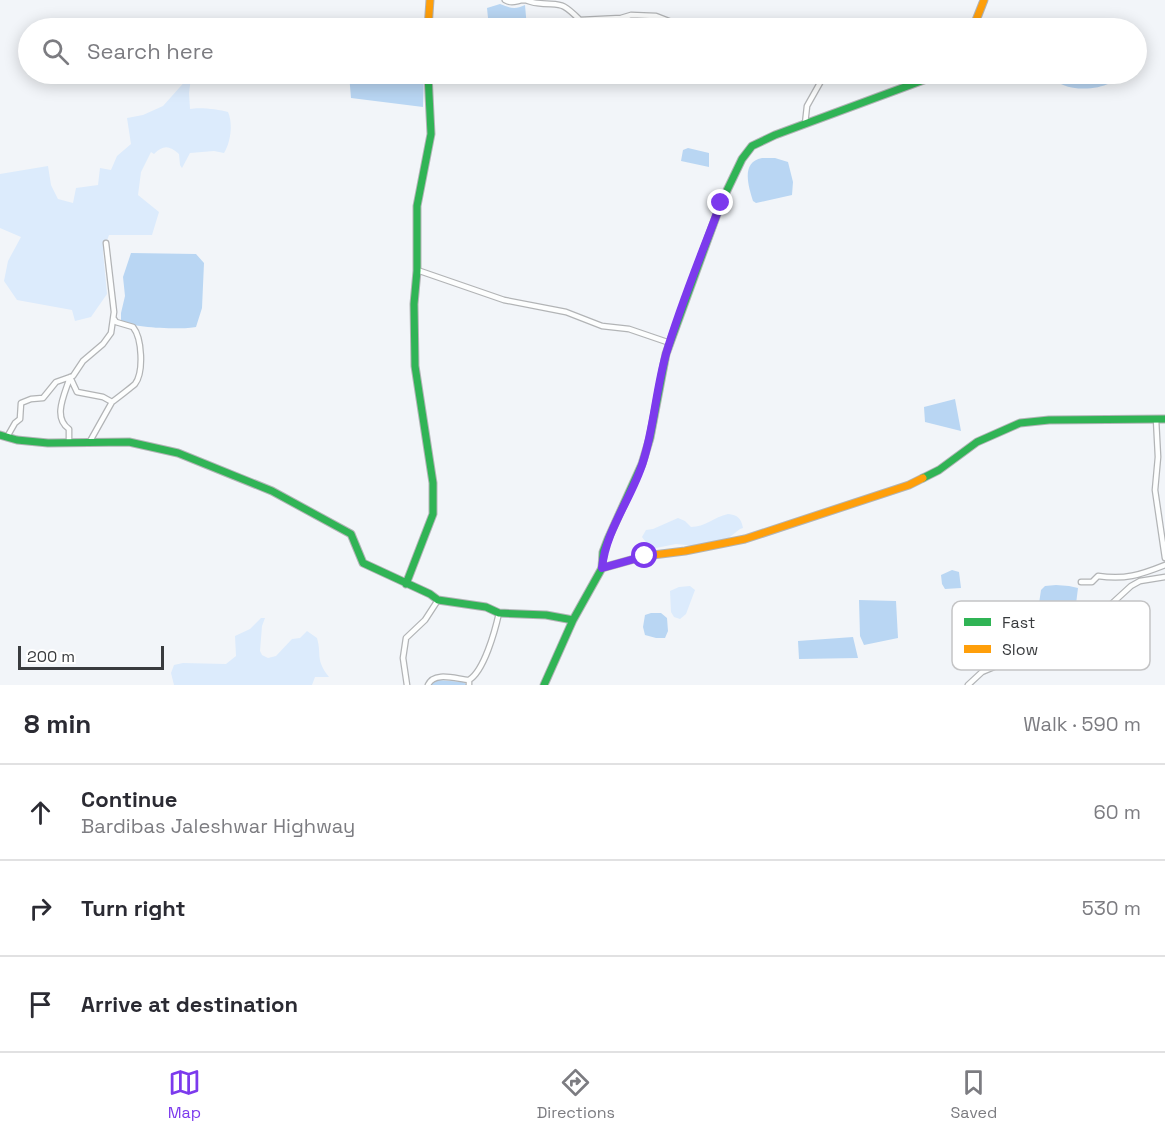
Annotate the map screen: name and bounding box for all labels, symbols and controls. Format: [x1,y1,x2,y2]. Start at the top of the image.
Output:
search box [18,18,1147,84]
icon: search [39,35,72,68]
text: Search here [87,37,214,65]
route end [707,189,733,215]
route start [631,542,657,568]
legend [952,601,1150,670]
text: Fast [1002,612,1035,633]
text: Slow [1002,639,1038,660]
scale bar [18,643,164,670]
text: 200 m [27,646,75,667]
text: 8 min [24,707,91,741]
text: Walk · 590 m [1023,711,1141,737]
text: Continue [81,785,177,813]
icon: ahead [24,796,57,829]
text: 60 m [1094,799,1141,825]
text: Bardibas Jaleshwar Highway [81,813,355,839]
icon: right [24,892,57,925]
text: Turn right [81,894,186,922]
text: 530 m [1082,895,1141,921]
icon: arrive [24,988,57,1021]
text: Arrive at destination [81,990,298,1018]
tab: Map [168,1066,201,1123]
tab: Directions [537,1066,615,1123]
tab: Saved [951,1066,997,1123]

